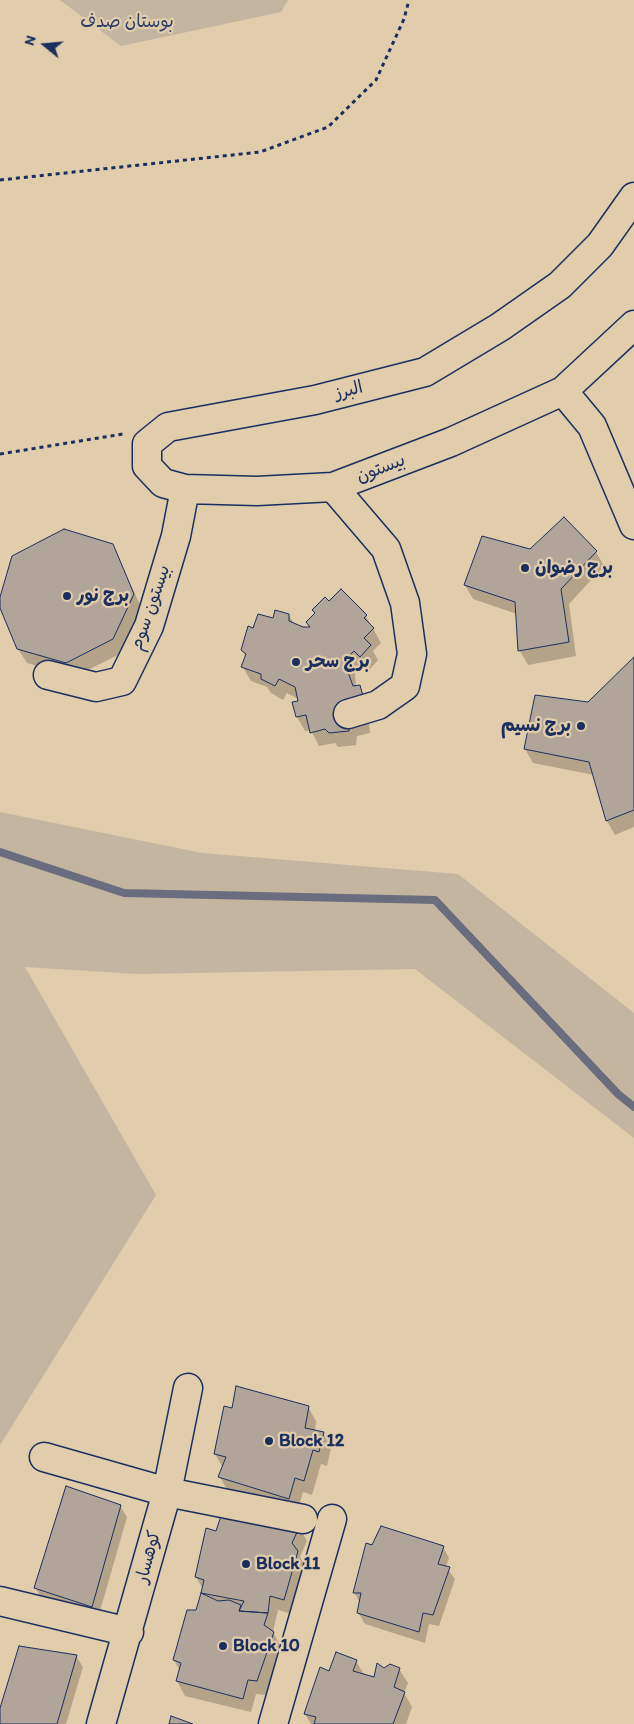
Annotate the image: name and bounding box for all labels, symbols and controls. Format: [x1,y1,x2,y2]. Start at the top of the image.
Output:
park label: بوستان صدف [80,11,174,33]
north arrow [20,20,70,70]
text: N [21,33,40,47]
street label: البرز [333,377,365,405]
street label: بیستون [353,450,409,488]
place label: برج رضوان [535,557,613,579]
street label: بیستون سوم [126,562,176,654]
marker: برج رضوان [519,562,531,574]
place label: برج نور [77,585,129,607]
marker: برج نور [61,590,73,602]
place label: برج سحر [306,651,370,673]
marker: برج سحر [290,656,302,668]
place label: برج نسیم [501,715,571,737]
marker: برج نسیم [575,720,587,732]
place label: Block 12 [279,1430,344,1452]
marker: Block 12 [263,1435,275,1447]
street label: کوهسار [132,1528,166,1586]
place label: Block 11 [256,1553,320,1575]
marker: Block 11 [240,1558,252,1570]
place label: Block 10 [233,1635,300,1657]
marker: Block 10 [217,1640,229,1652]

